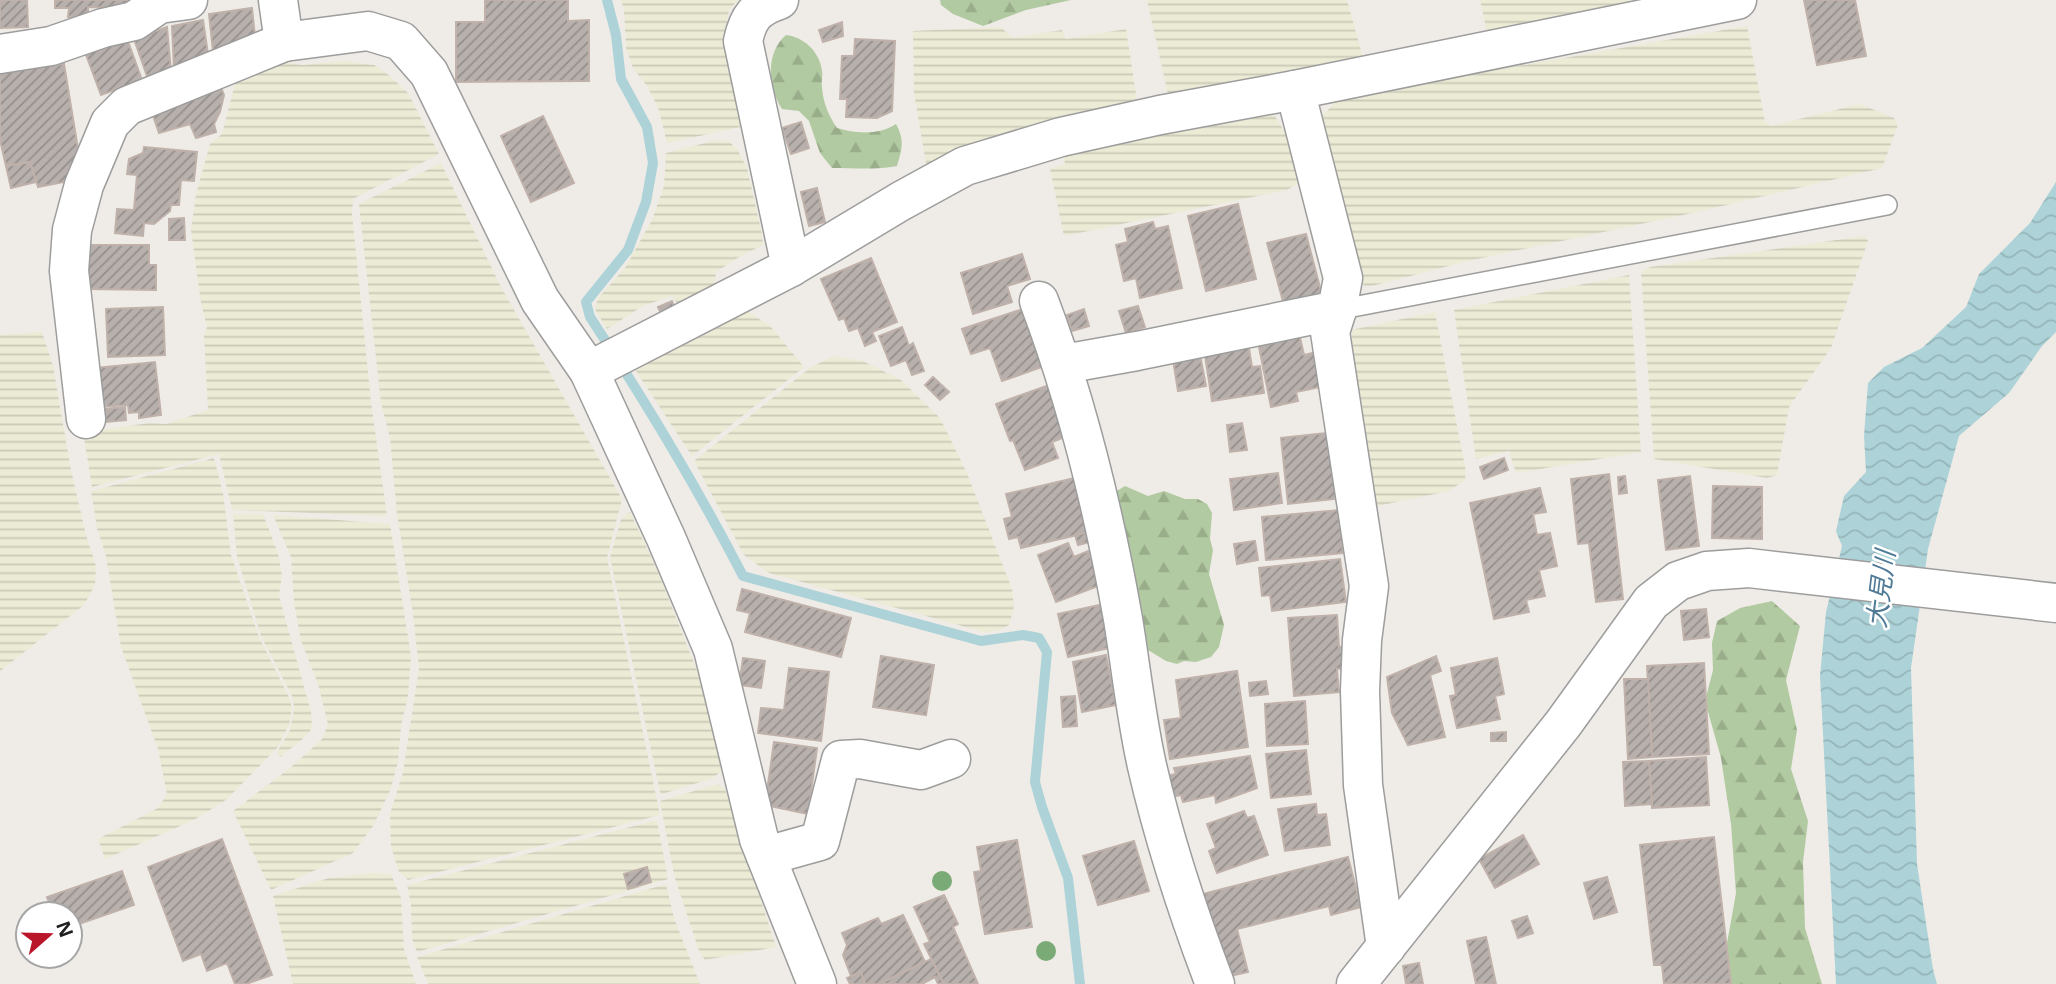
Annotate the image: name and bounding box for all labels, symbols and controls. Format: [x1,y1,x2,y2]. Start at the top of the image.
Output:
water label: 大見川 [1857,545,1903,630]
north arrow [14,900,84,970]
text: N [50,917,80,941]

